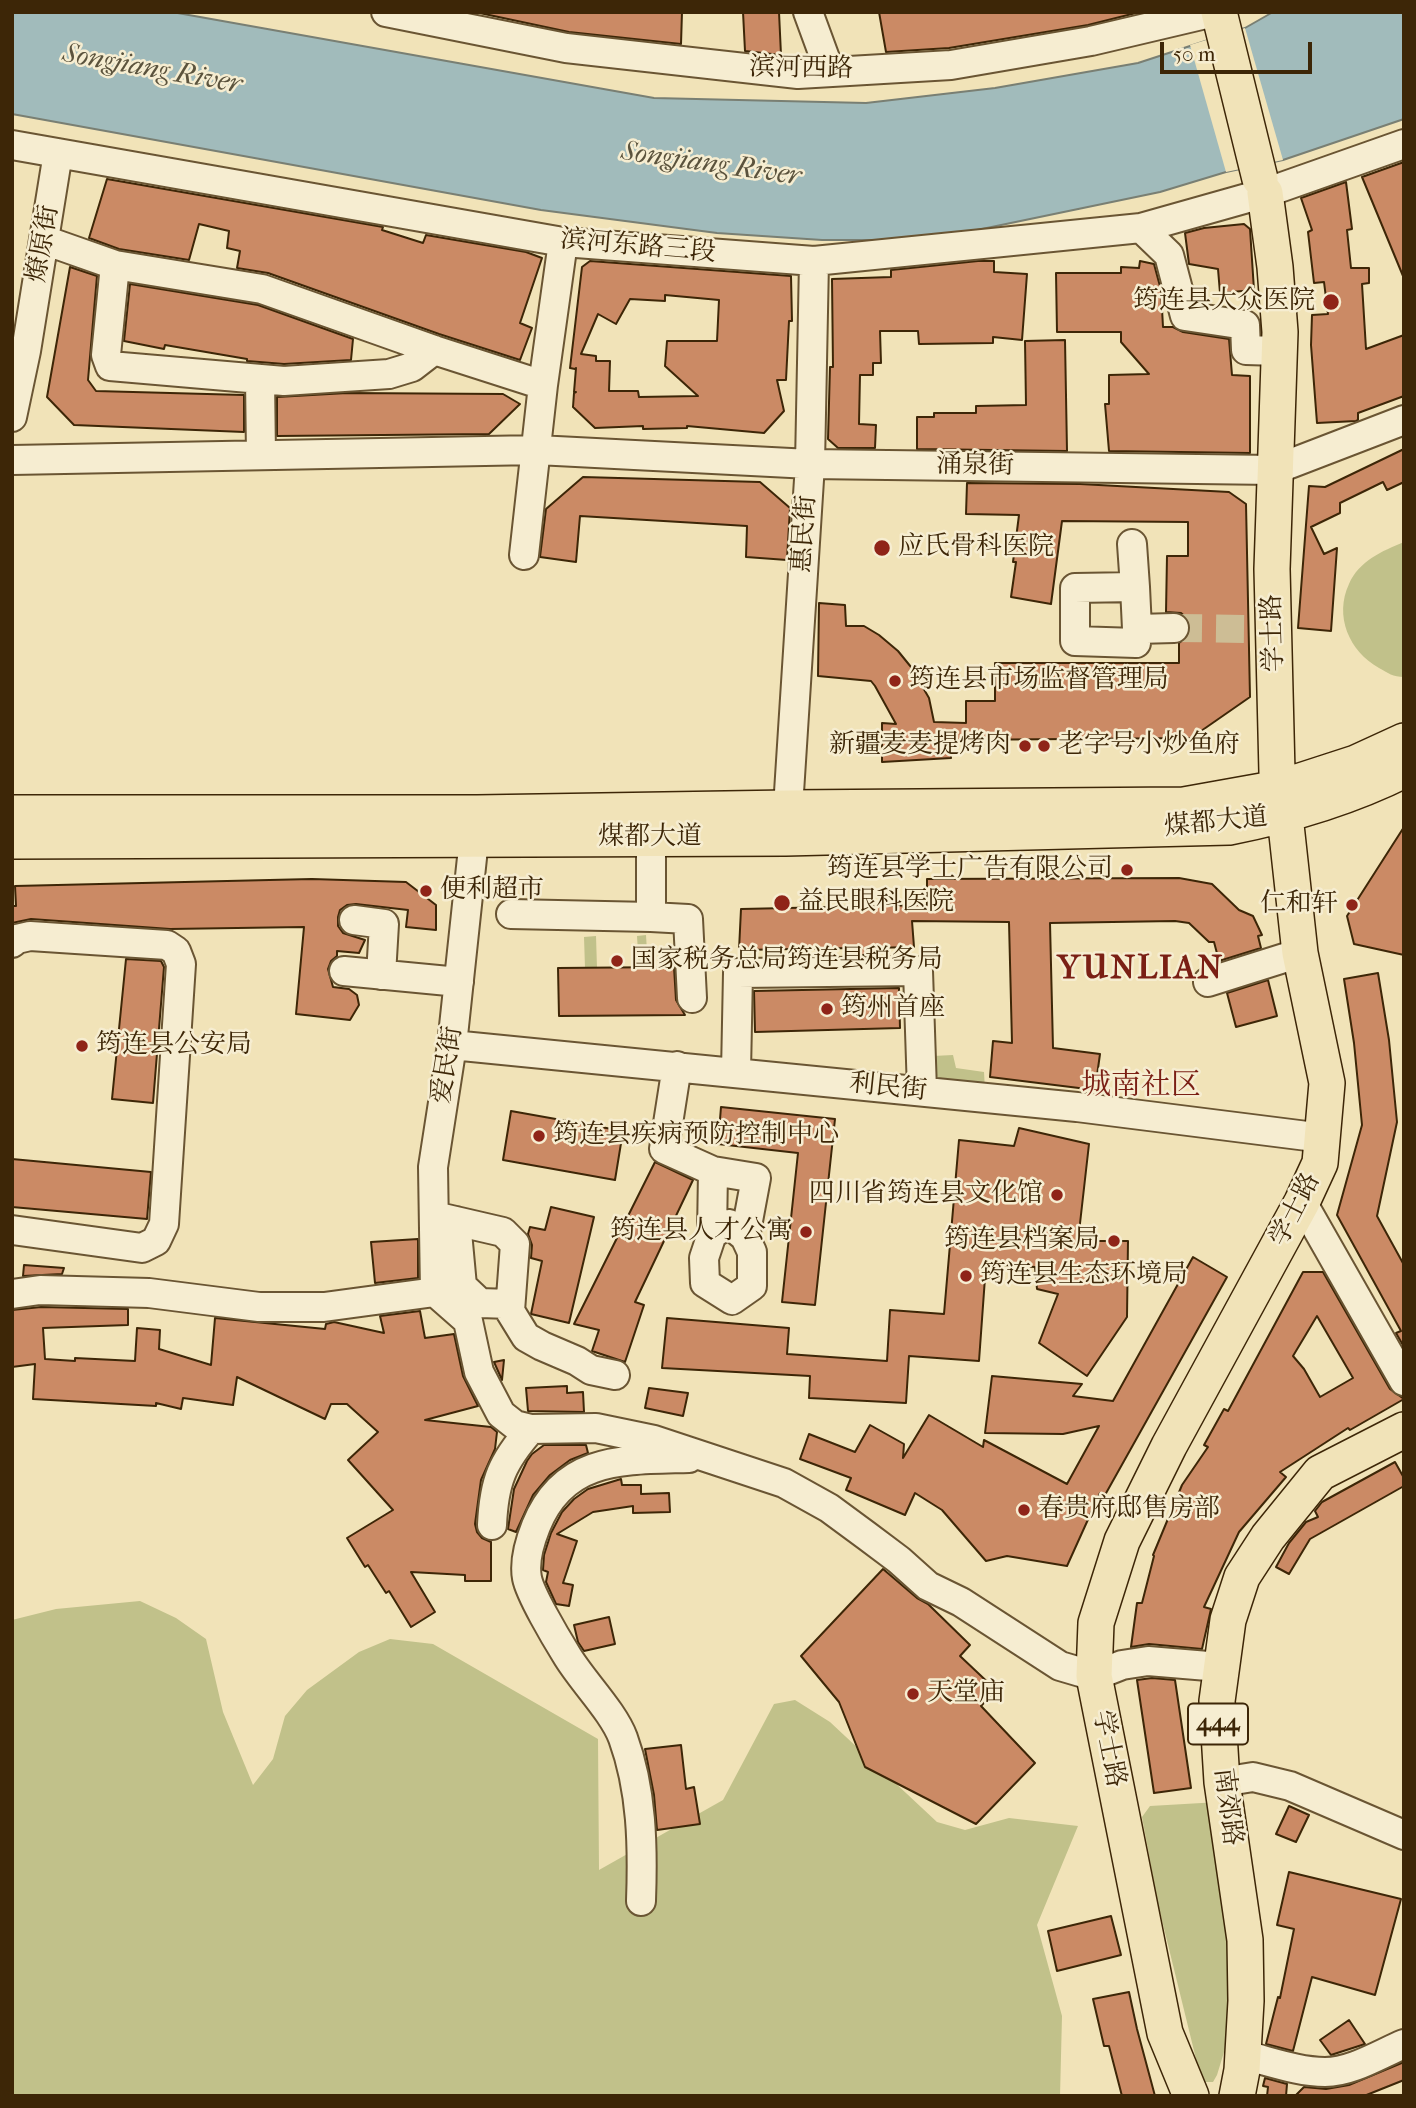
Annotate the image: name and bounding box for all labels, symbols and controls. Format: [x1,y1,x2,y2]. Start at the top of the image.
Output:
scale bar [1164,28,1316,72]
water label: Songjiang River [60,38,244,102]
text: 50 m [1173,42,1216,66]
street label: 滨河西路 [749,52,853,86]
water label: Songjiang River [619,136,803,194]
street label: 燎原街 [22,203,66,285]
street label: 滨河东路三段 [559,225,717,269]
place label: 筠连县大众医院 [1133,286,1315,318]
marker: 筠连县大众医院 [1321,292,1341,312]
street label: 涌泉街 [936,450,1014,482]
street label: 惠民街 [787,494,823,574]
place label: 应氏骨科医院 [898,532,1054,564]
marker: 应氏骨科医院 [872,538,892,558]
street label: 学士路 [1257,593,1291,673]
place label: 筠连县市场监督管理局 [909,665,1169,697]
marker: 筠连县市场监督管理局 [887,673,903,689]
place label: 新疆麦麦提烤肉 [829,730,1011,762]
place label: 老字号小炒鱼府 [1058,730,1240,762]
marker: 新疆麦麦提烤肉 [1017,738,1033,754]
marker: 老字号小炒鱼府 [1036,738,1052,754]
street label: 煤都大道 [1163,802,1269,844]
street label: 煤都大道 [598,822,702,854]
place label: 筠连县学士广告有限公司 [827,854,1113,886]
marker: 筠连县学士广告有限公司 [1119,862,1135,878]
place label: 便利超市 [440,875,544,907]
marker: 便利超市 [418,883,434,899]
place label: 益民眼科医院 [798,887,954,919]
place label: 仁和轩 [1260,889,1338,921]
marker: 益民眼科医院 [772,893,792,913]
marker: 仁和轩 [1344,897,1360,913]
place label: 国家税务总局筠连县税务局 [631,945,943,977]
district label: YUNLIAN [1058,950,1224,990]
marker: 国家税务总局筠连县税务局 [609,953,625,969]
place label: 筠州首座 [841,993,945,1025]
marker: 筠州首座 [819,1001,835,1017]
street label: 爱民街 [426,1024,470,1106]
place label: 筠连县公安局 [96,1030,252,1062]
marker: 筠连县公安局 [74,1038,90,1054]
street label: 利民街 [848,1068,928,1108]
district label: 城南社区 [1081,1069,1201,1105]
place label: 筠连县疾病预防控制中心 [553,1120,839,1152]
marker: 筠连县疾病预防控制中心 [531,1128,547,1144]
street label: 学士路 [1264,1168,1328,1252]
place label: 四川省筠连县文化馆 [809,1179,1043,1211]
marker: 四川省筠连县文化馆 [1049,1187,1065,1203]
place label: 筠连县人才公寓 [610,1216,792,1248]
marker: 筠连县人才公寓 [798,1224,814,1240]
place label: 筠连县档案局 [944,1225,1100,1257]
marker: 筠连县档案局 [1106,1233,1122,1249]
place label: 筠连县生态环境局 [980,1260,1188,1292]
marker: 筠连县生态环境局 [958,1268,974,1284]
place label: 春贵府邸售房部 [1038,1494,1220,1526]
marker: 春贵府邸售房部 [1016,1502,1032,1518]
place label: 天堂庙 [927,1678,1005,1710]
marker: 天堂庙 [905,1686,921,1702]
road number: 444 [1188,1704,1248,1744]
street label: 学士路 [1085,1708,1131,1790]
street label: 南郊路 [1207,1766,1247,1848]

